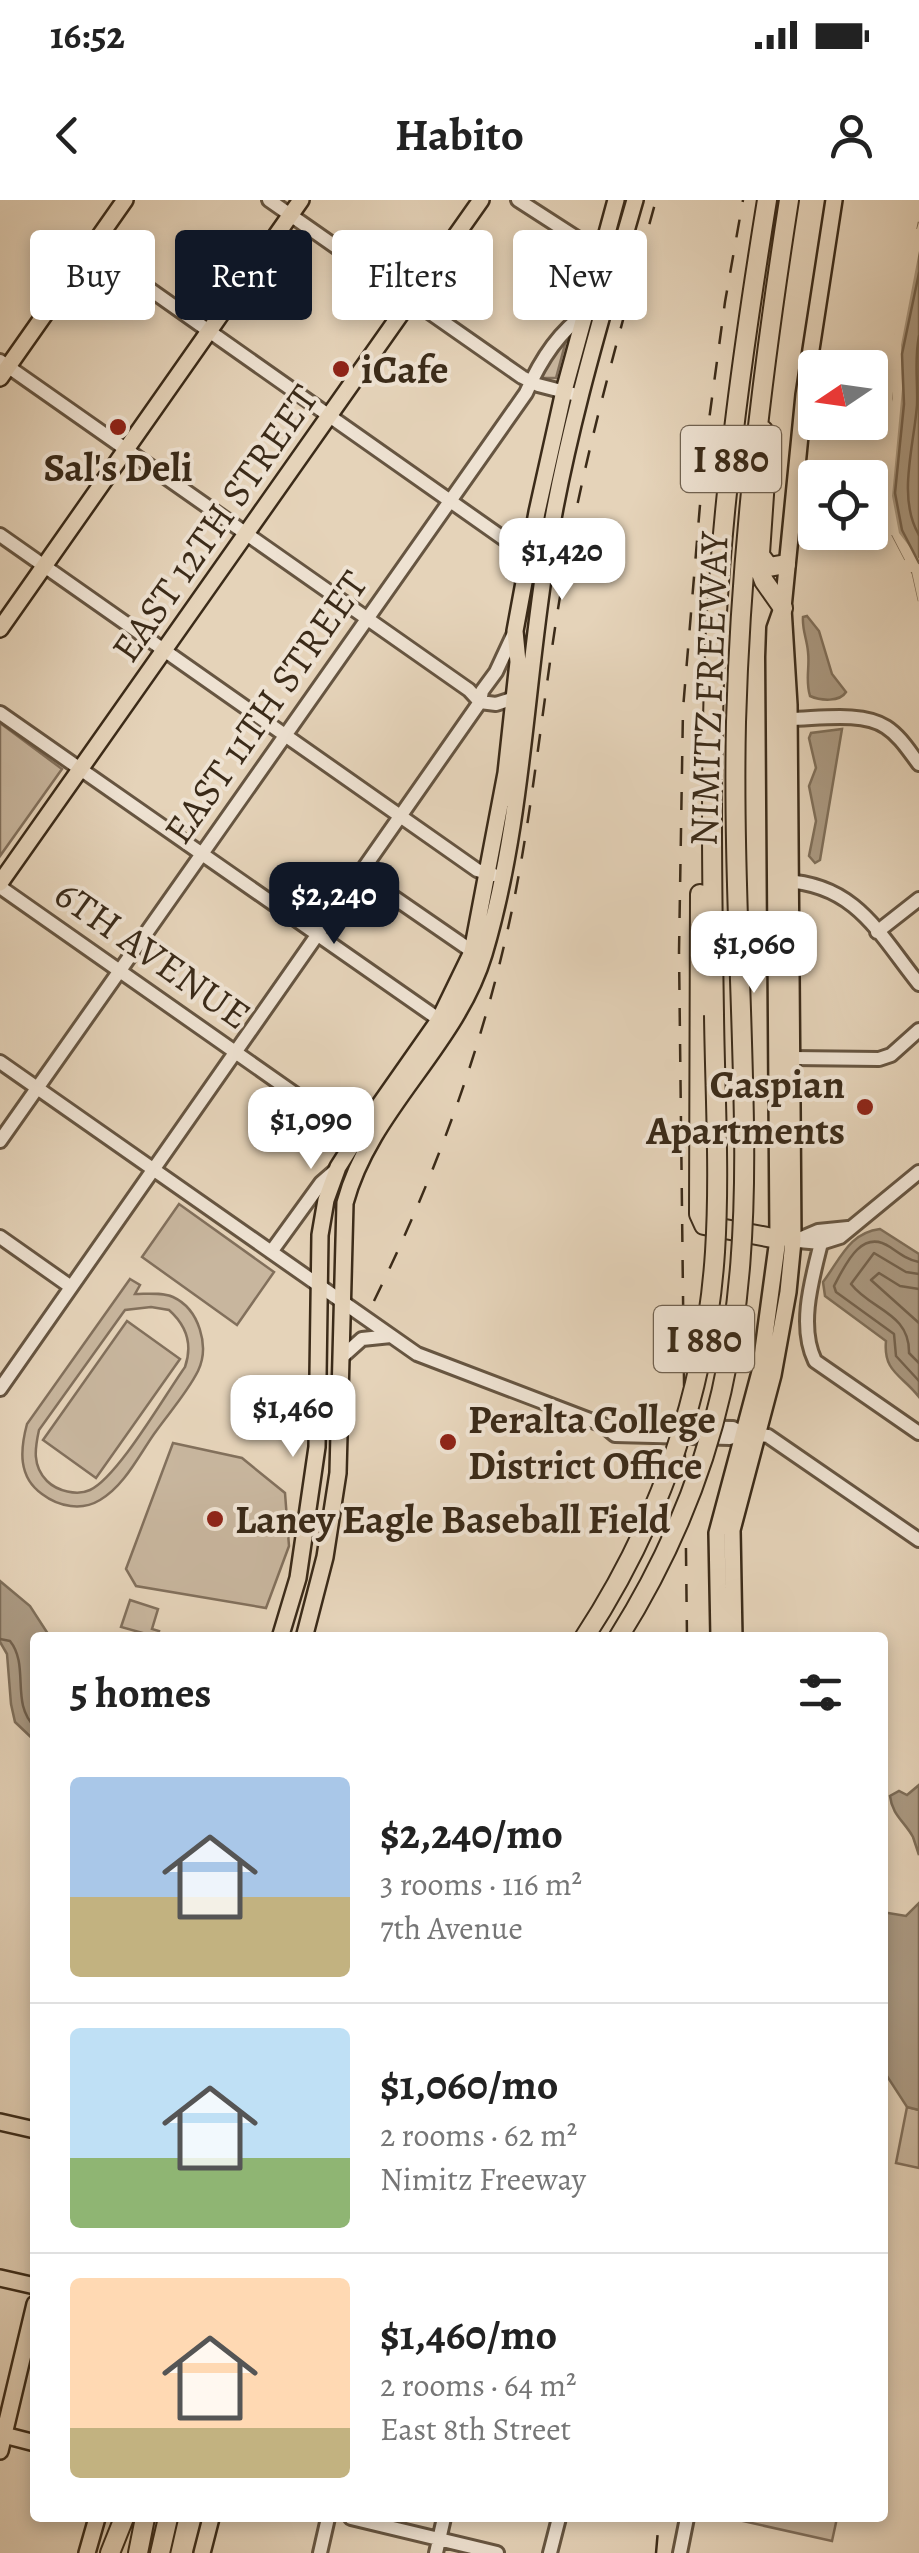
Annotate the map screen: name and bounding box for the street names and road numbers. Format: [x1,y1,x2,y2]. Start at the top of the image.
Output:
street label: EAST 12TH STREET [98,373,331,673]
road number: I 880 [681,426,781,492]
street label: NIMITZ FREEWAY [676,530,742,847]
street label: EAST 11TH STREET [151,560,380,855]
street label: 6TH AVENUE [44,867,262,1042]
road number: I 880 [654,1306,754,1372]

